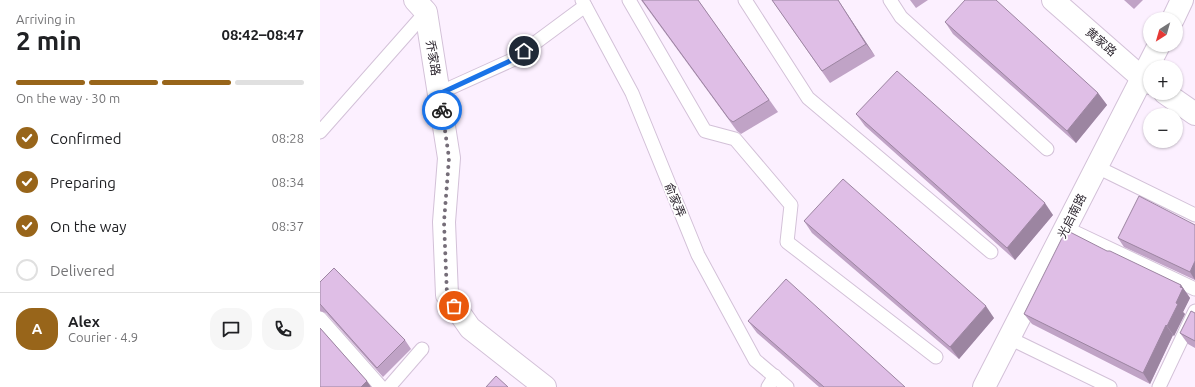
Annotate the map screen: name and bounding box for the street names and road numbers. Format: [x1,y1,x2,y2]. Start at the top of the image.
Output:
street label: 黄家路 [1083,25,1119,58]
street label: 乔家路 [424,39,443,77]
street label: 俞家弄 [663,181,688,219]
street label: 光启南路 [1055,191,1088,240]

